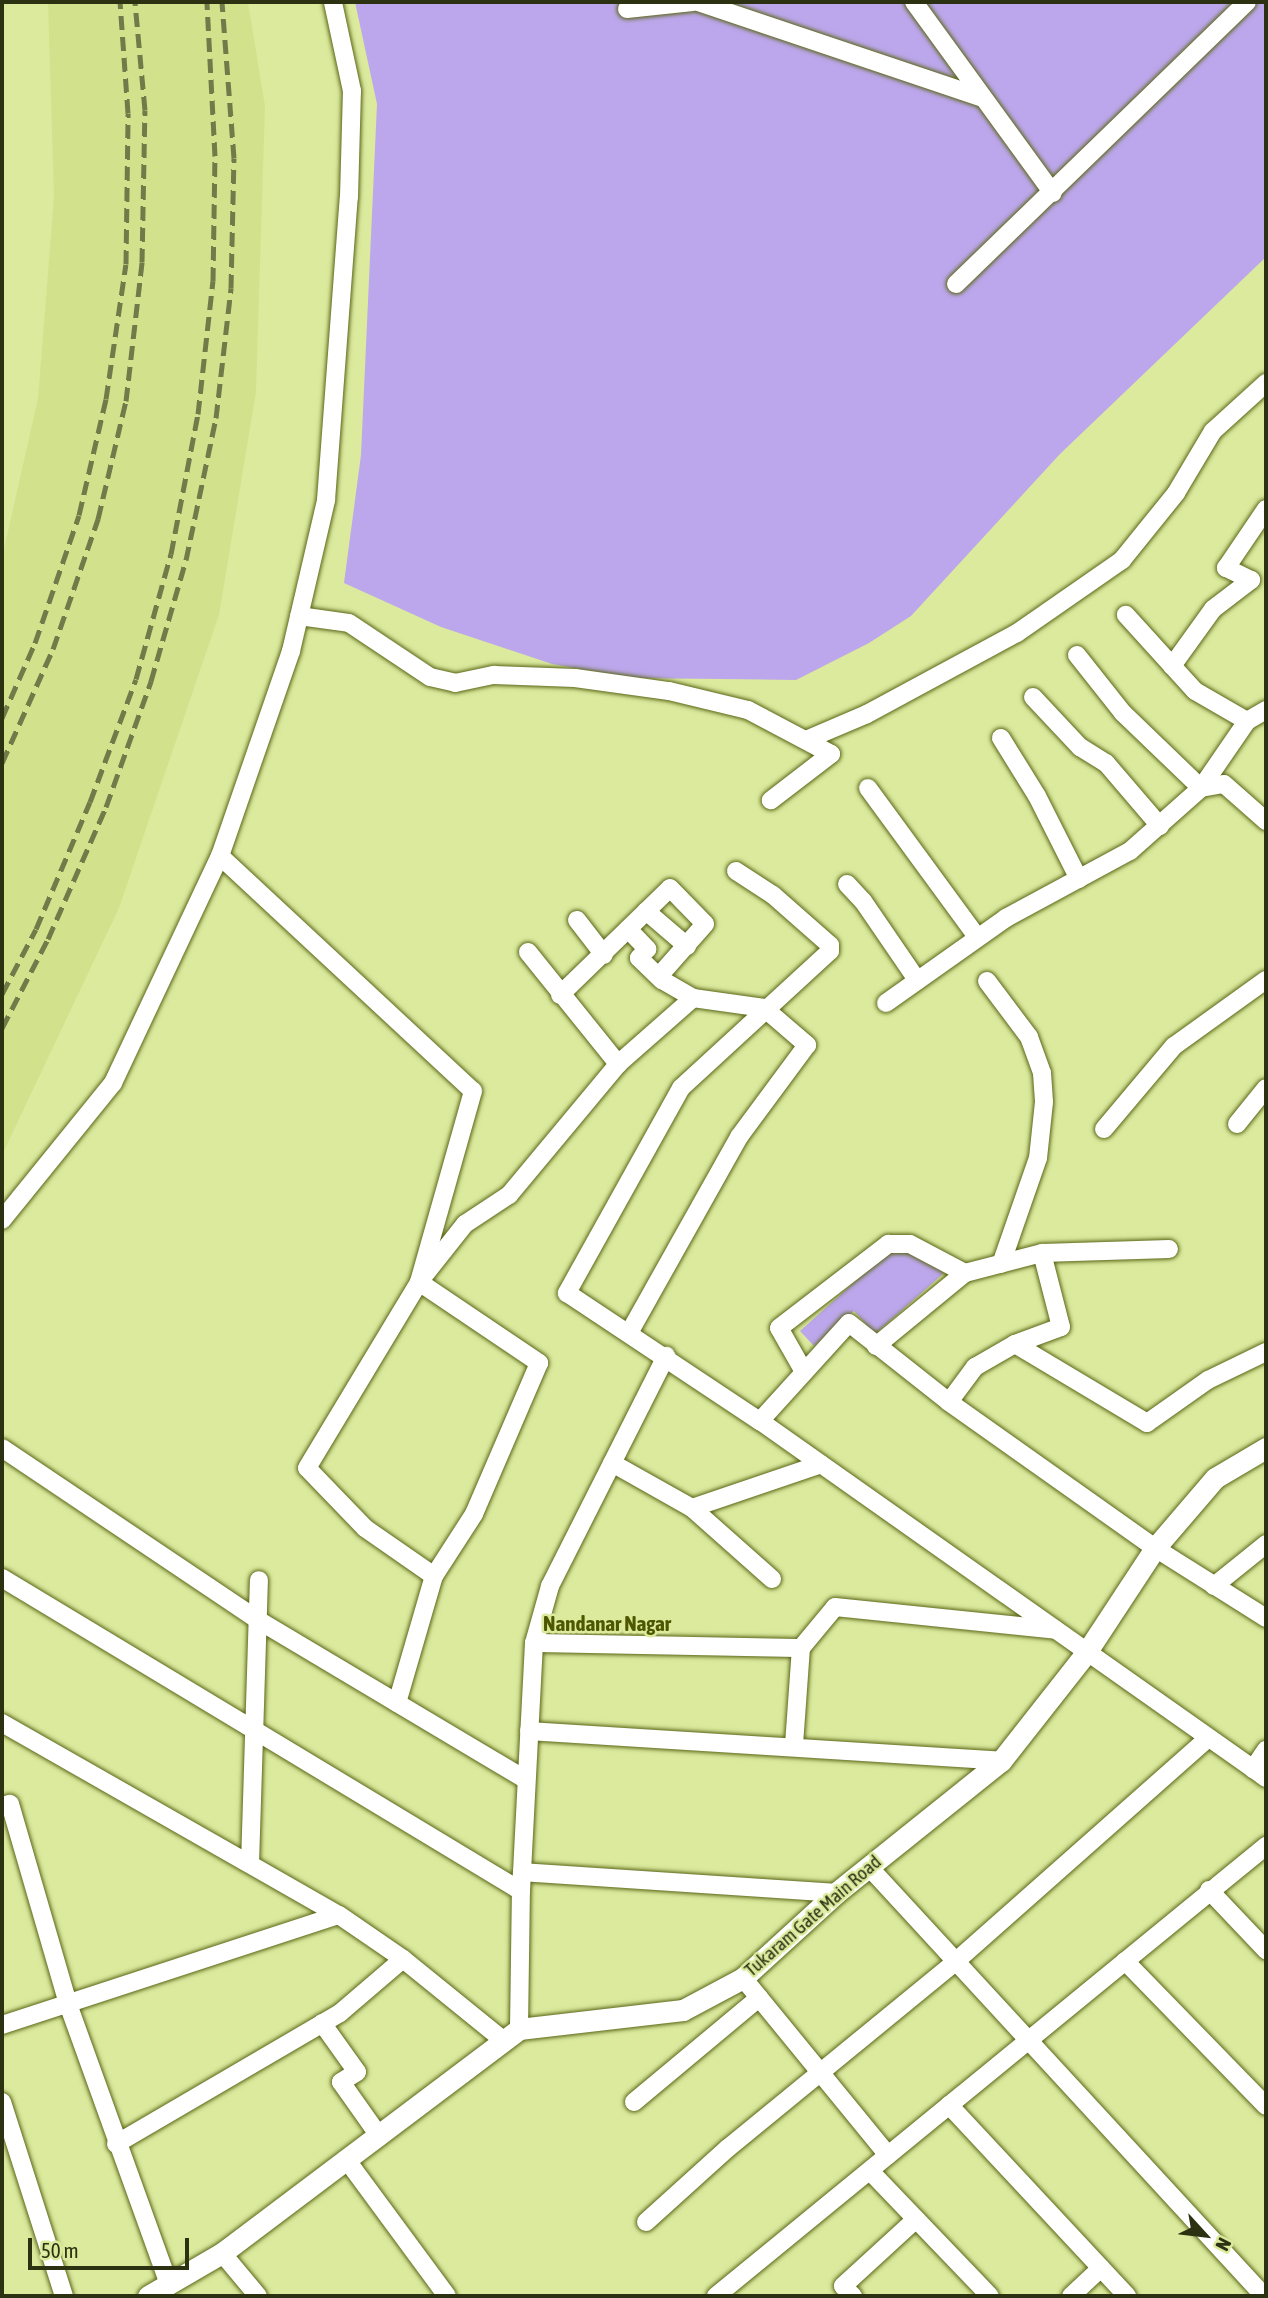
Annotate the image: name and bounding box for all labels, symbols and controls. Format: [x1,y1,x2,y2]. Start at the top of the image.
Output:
district label: Nandanar Nagar [543,1610,671,1636]
street label: Tukaram Gate Main Road [740,1850,886,1982]
north arrow [1170,2200,1240,2270]
scale bar [32,2224,192,2268]
text: N [1211,2235,1236,2255]
text: 50 m [41,2238,79,2262]

